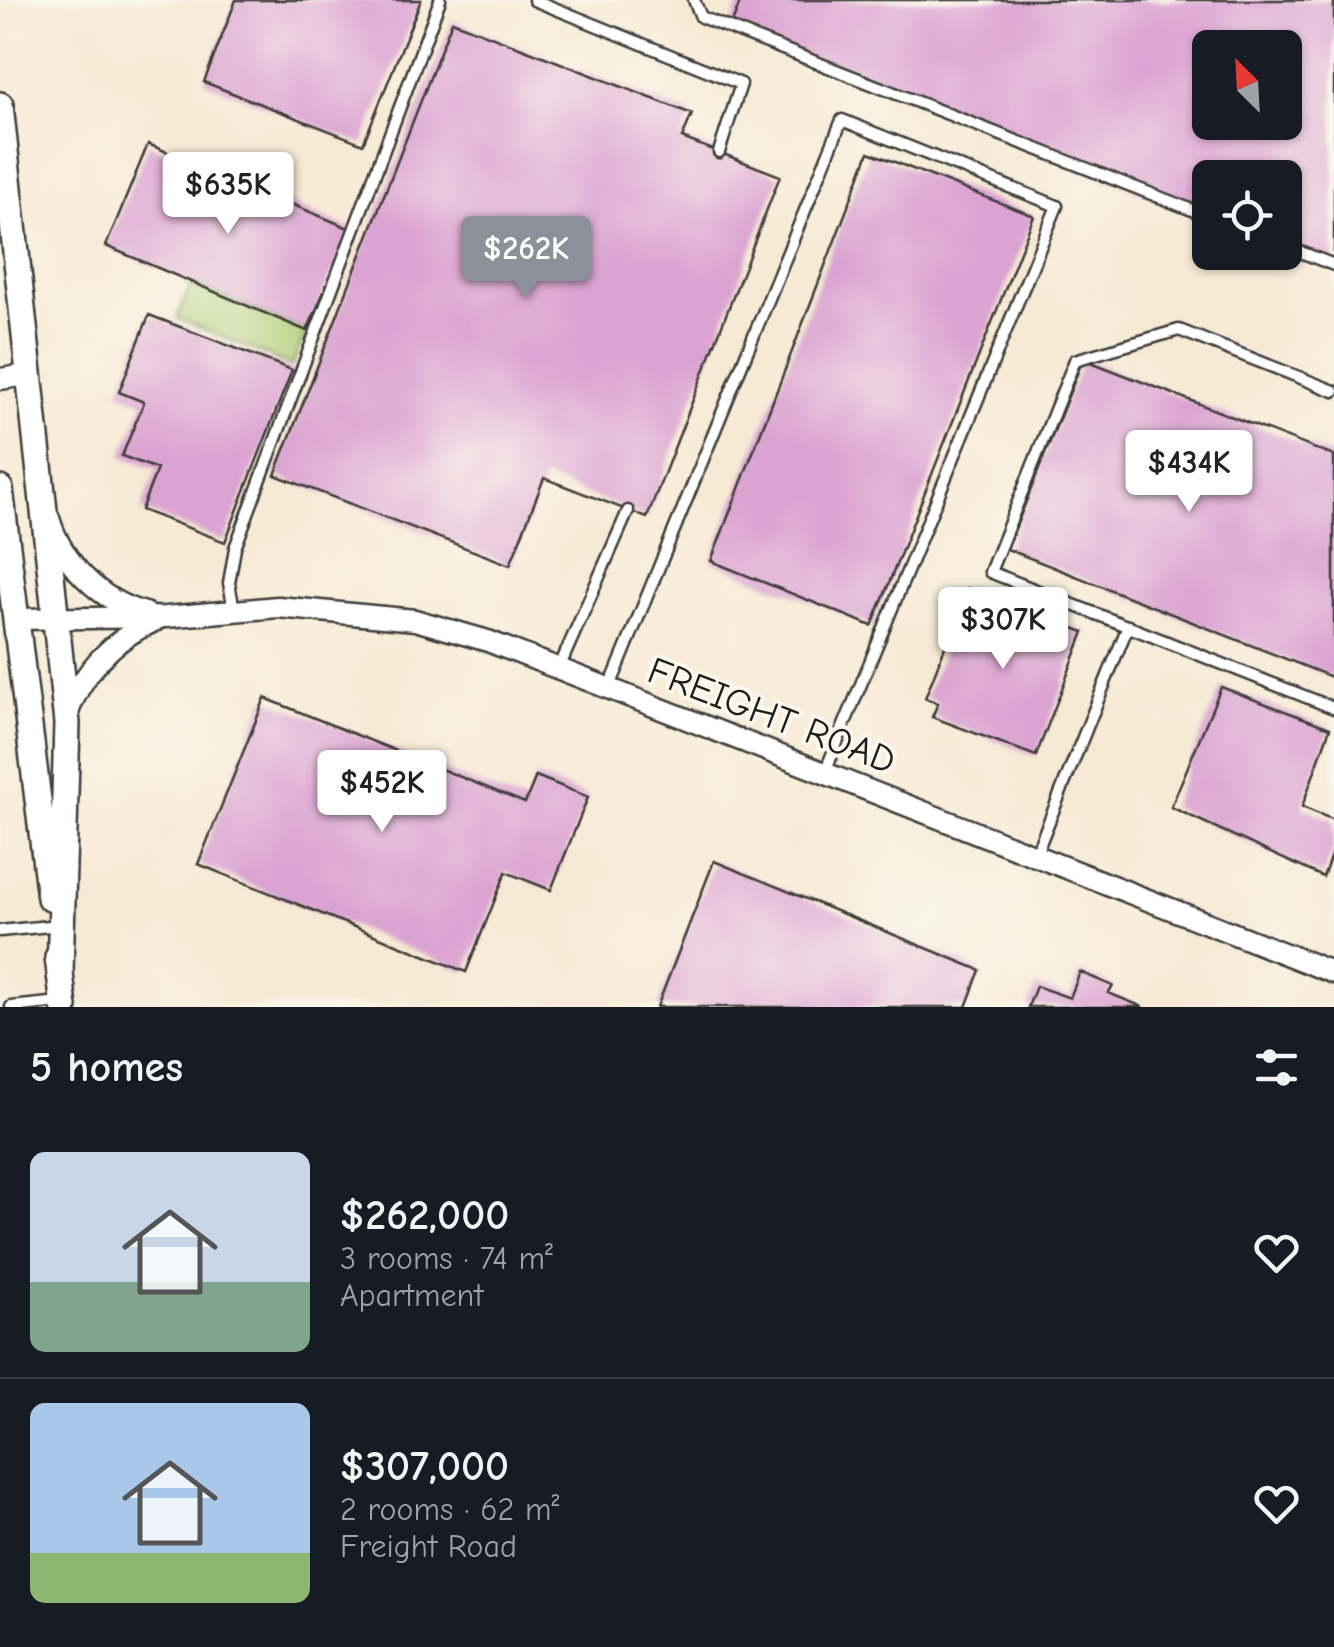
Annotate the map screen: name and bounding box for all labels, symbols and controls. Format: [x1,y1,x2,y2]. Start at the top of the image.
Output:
north arrow [1192,30,1302,140]
map controls [1192,30,1302,270]
pin: $635K [158,152,298,237]
button: locate [1192,160,1302,270]
text: $635K [185,166,271,203]
pin: $262K [456,216,596,301]
text: $262K [483,230,569,267]
pin: $434K [1119,430,1259,515]
text: $434K [1147,444,1231,481]
pin: $307K [933,587,1073,672]
text: $307K [960,601,1046,638]
street label: FREIGHT ROAD [642,649,902,783]
pin: $452K [312,750,452,835]
text: $452K [339,764,425,801]
icon: filters [1249,1040,1304,1095]
text: 5 homes [30,1043,183,1092]
text: $262,000 [340,1191,509,1240]
icon: home [110,1192,230,1312]
icon: heart [1249,1225,1304,1280]
text: 3 rooms · 74 m² [340,1240,553,1277]
text: Apartment [340,1277,483,1314]
text: $307,000 [340,1442,509,1491]
icon: home [110,1443,230,1563]
icon: heart [1249,1476,1304,1531]
text: 2 rooms · 62 m² [340,1491,559,1528]
text: Freight Road [340,1528,517,1565]

